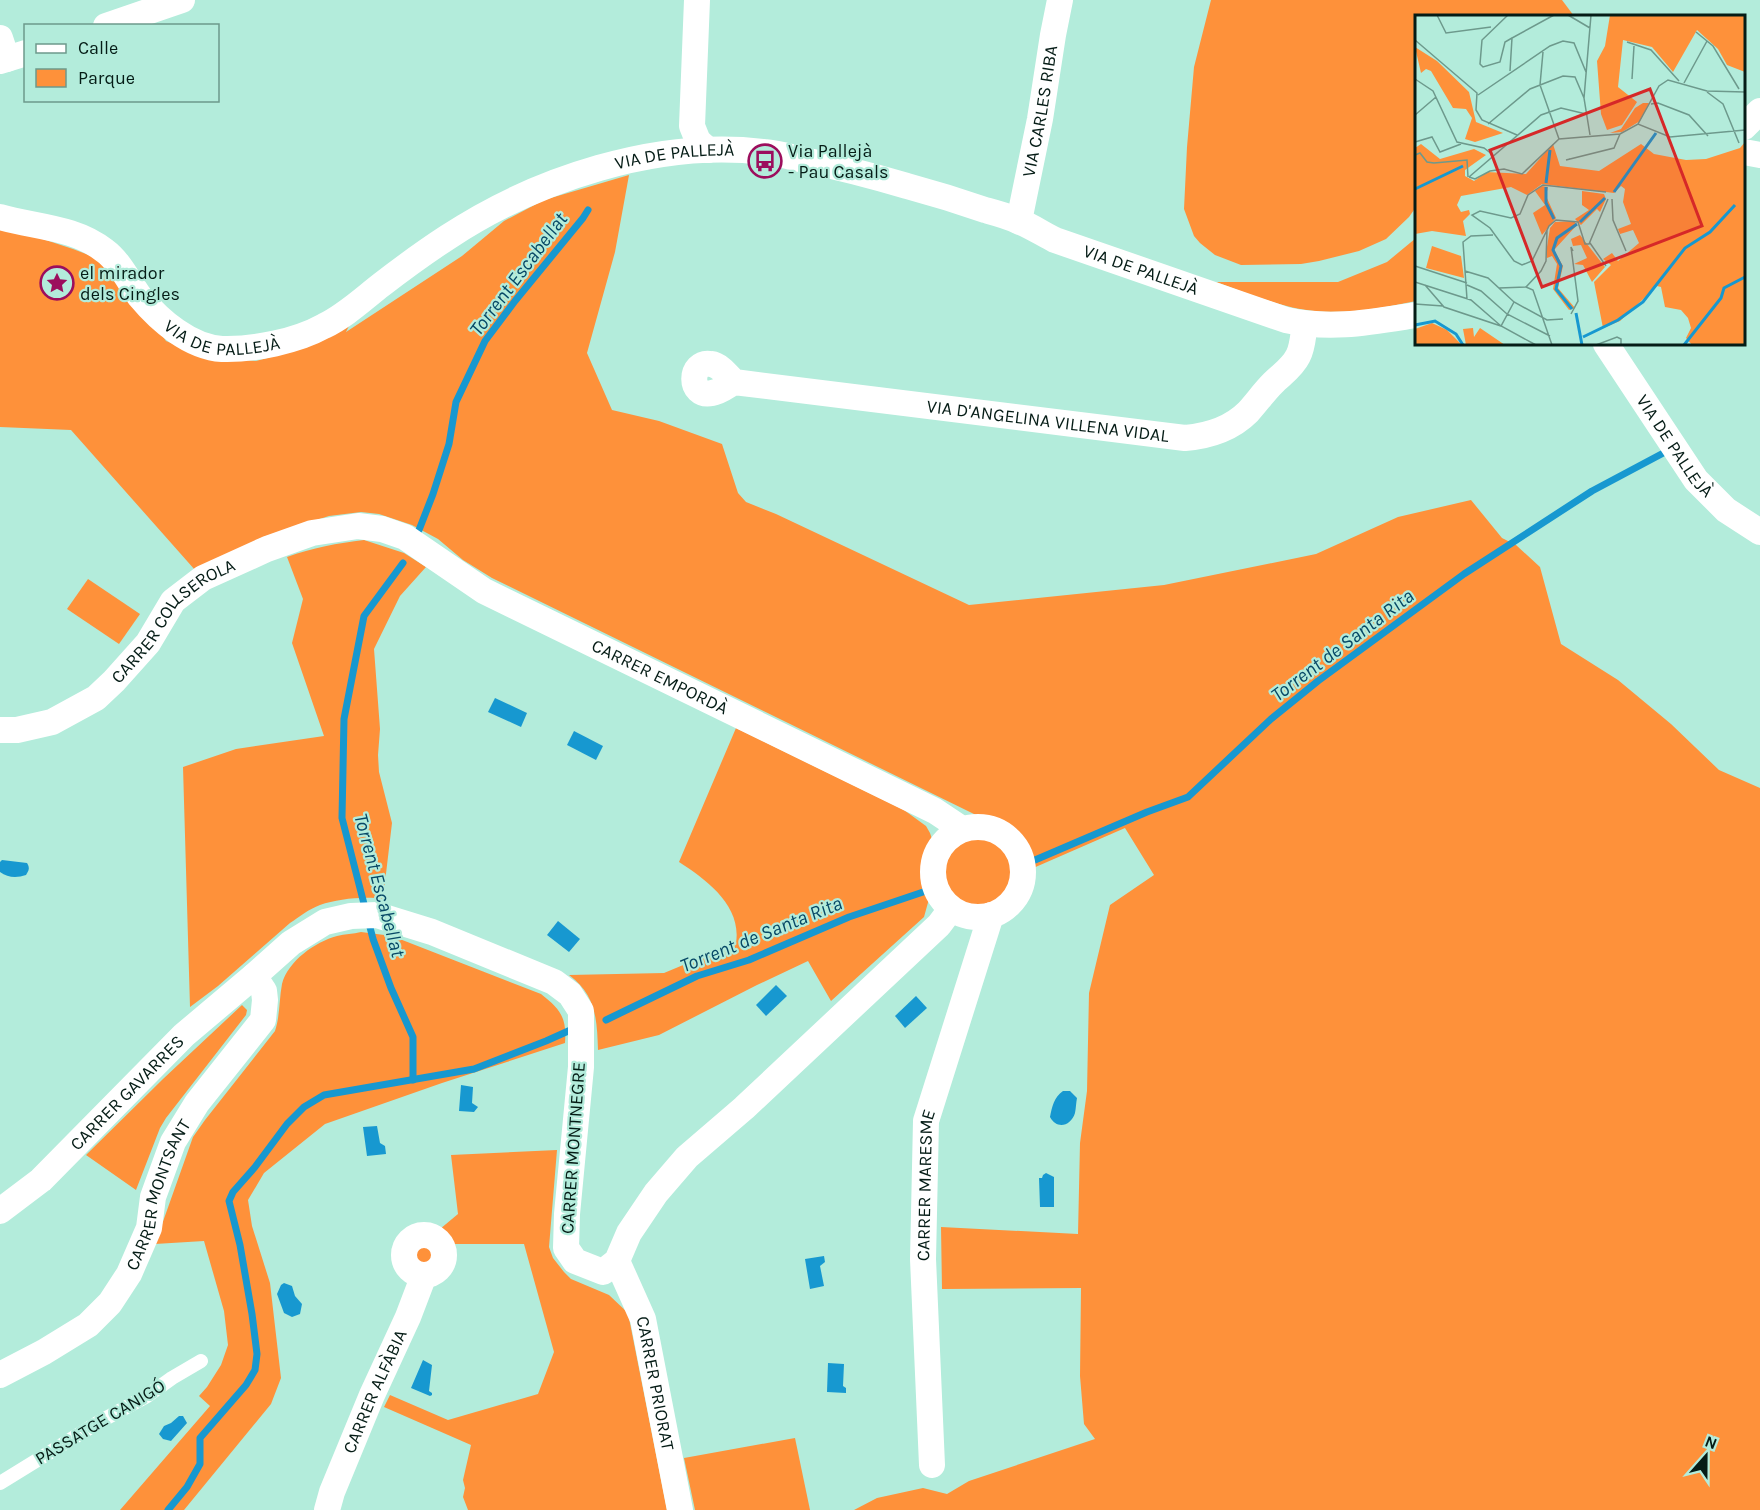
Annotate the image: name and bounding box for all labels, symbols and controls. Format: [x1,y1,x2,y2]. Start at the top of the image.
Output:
inset map [1415,15,1745,345]
legend [24,24,219,102]
text: Calle [78,37,118,59]
street label: VIA CARLES RIBA [1017,44,1062,179]
text: Parque [78,67,135,89]
street label: VIA DE PALLEJÀ [613,138,735,174]
place label: Via Pallejà - Pau Casals [788,140,888,183]
bus stop icon: Via Pallejà - Pau Casals [747,143,783,179]
water label: Torrent Escabellat [465,208,572,340]
street label: VIA DE PALLEJÀ [1080,240,1202,300]
place label: el mirador dels Cingles [80,262,180,305]
place icon: el mirador dels Cingles [39,265,75,301]
street label: VIA DE PALLEJÀ [160,315,282,360]
street label: VIA DE PALLEJÀ [1632,390,1719,502]
street label: VIA D'ANGELINA VILLENA VIDAL [926,395,1171,447]
street label: CARRER COLLSEROLA [106,554,238,688]
water label: Torrent de Santa Rita [1266,584,1418,707]
street label: CARRER EMPORDÀ [588,634,732,719]
water label: Torrent Escabellat [349,811,410,960]
water label: Torrent de Santa Rita [677,891,846,977]
street label: CARRER GAVARRES [65,1030,189,1155]
street label: CARRER MONTNEGRE [556,1061,590,1235]
street label: CARRER MARESME [912,1107,940,1261]
street label: CARRER MONTSANT [121,1115,195,1274]
street label: CARRER PRIORAT [632,1314,679,1452]
street label: CARRER ALFÀBIA [338,1326,412,1457]
street label: PASSATGE CANIGÓ [30,1374,169,1470]
north arrow [1676,1426,1736,1486]
text: N [1702,1432,1720,1453]

